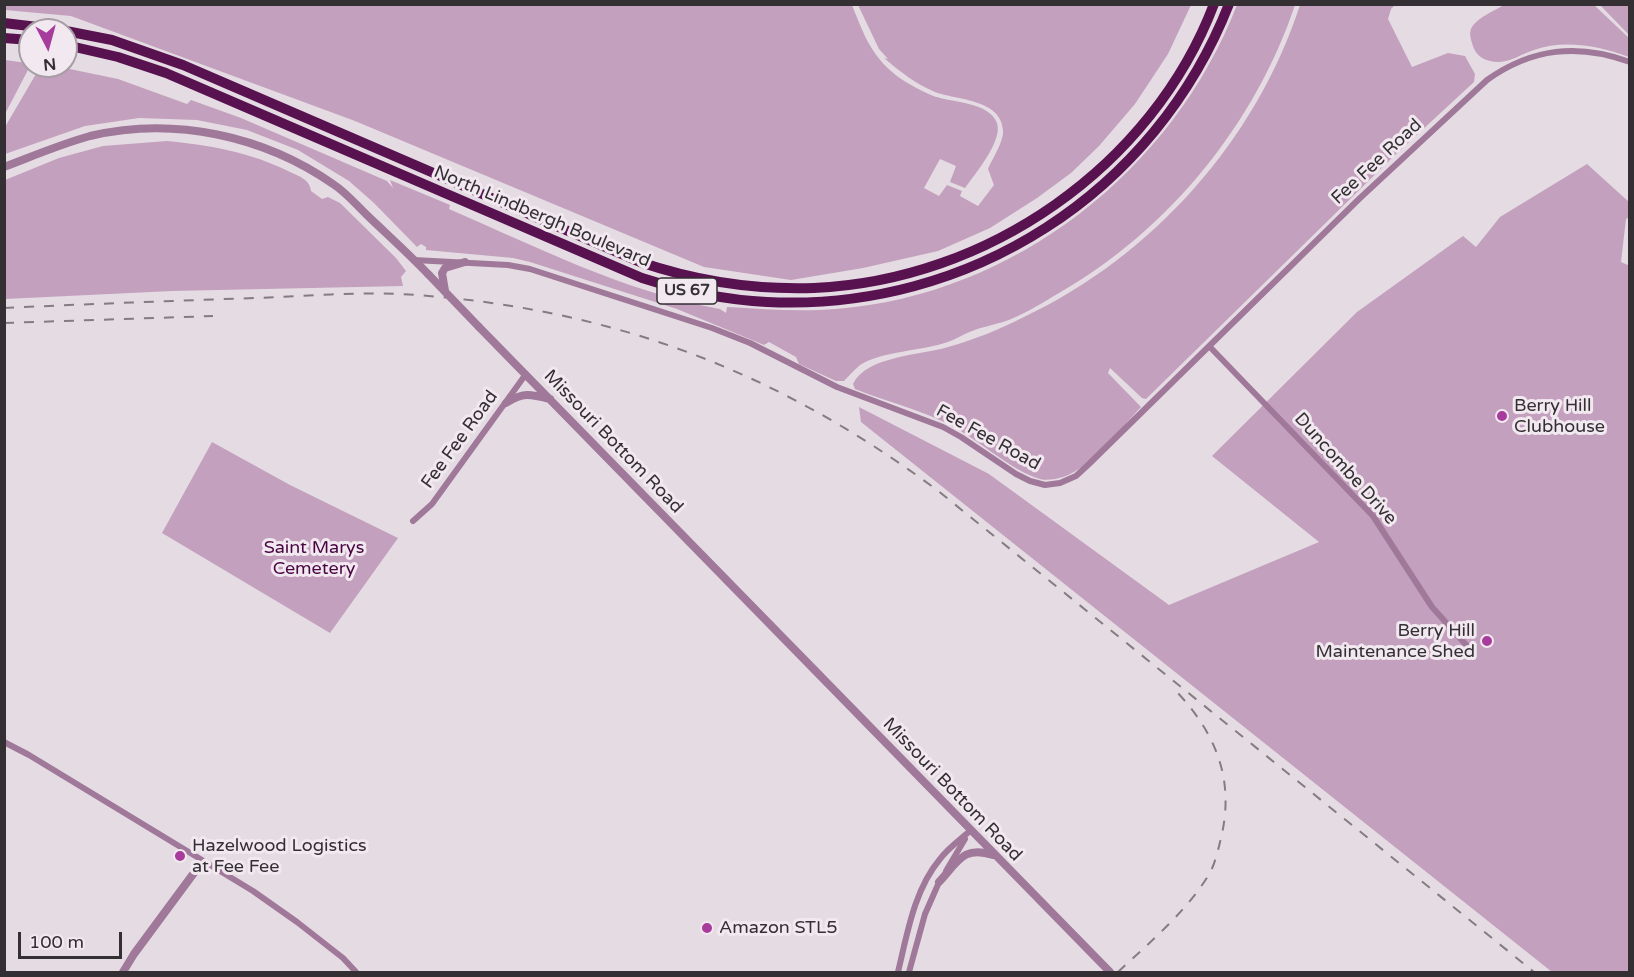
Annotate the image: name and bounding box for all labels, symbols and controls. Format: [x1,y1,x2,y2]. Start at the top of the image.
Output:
north arrow [18,18,78,78]
text: N [42,53,57,75]
street label: Fee Fee Road [1327,115,1427,209]
street label: North Lindbergh Boulevard [430,161,654,273]
road number: US 67 [657,278,717,304]
street label: Missouri Bottom Road [539,366,687,518]
street label: Fee Fee Road [417,387,503,493]
place label: Berry Hill Clubhouse [1514,395,1605,438]
street label: Fee Fee Road [932,400,1044,476]
street label: Duncombe Drive [1289,409,1401,529]
marker: Berry Hill Clubhouse [1495,409,1509,423]
park label: Saint Marys Cemetery [264,537,364,580]
place label: Berry Hill Maintenance Shed [1315,620,1475,662]
marker: Berry Hill Maintenance Shed [1480,634,1494,648]
street label: Missouri Bottom Road [878,714,1026,866]
place label: Hazelwood Logistics at Fee Fee [192,835,367,878]
marker: Hazelwood Logistics at Fee Fee [173,849,187,863]
place label: Amazon STL5 [719,917,838,939]
scale bar [21,920,124,958]
marker: Amazon STL5 [700,921,714,935]
text: 100 m [29,931,84,953]

